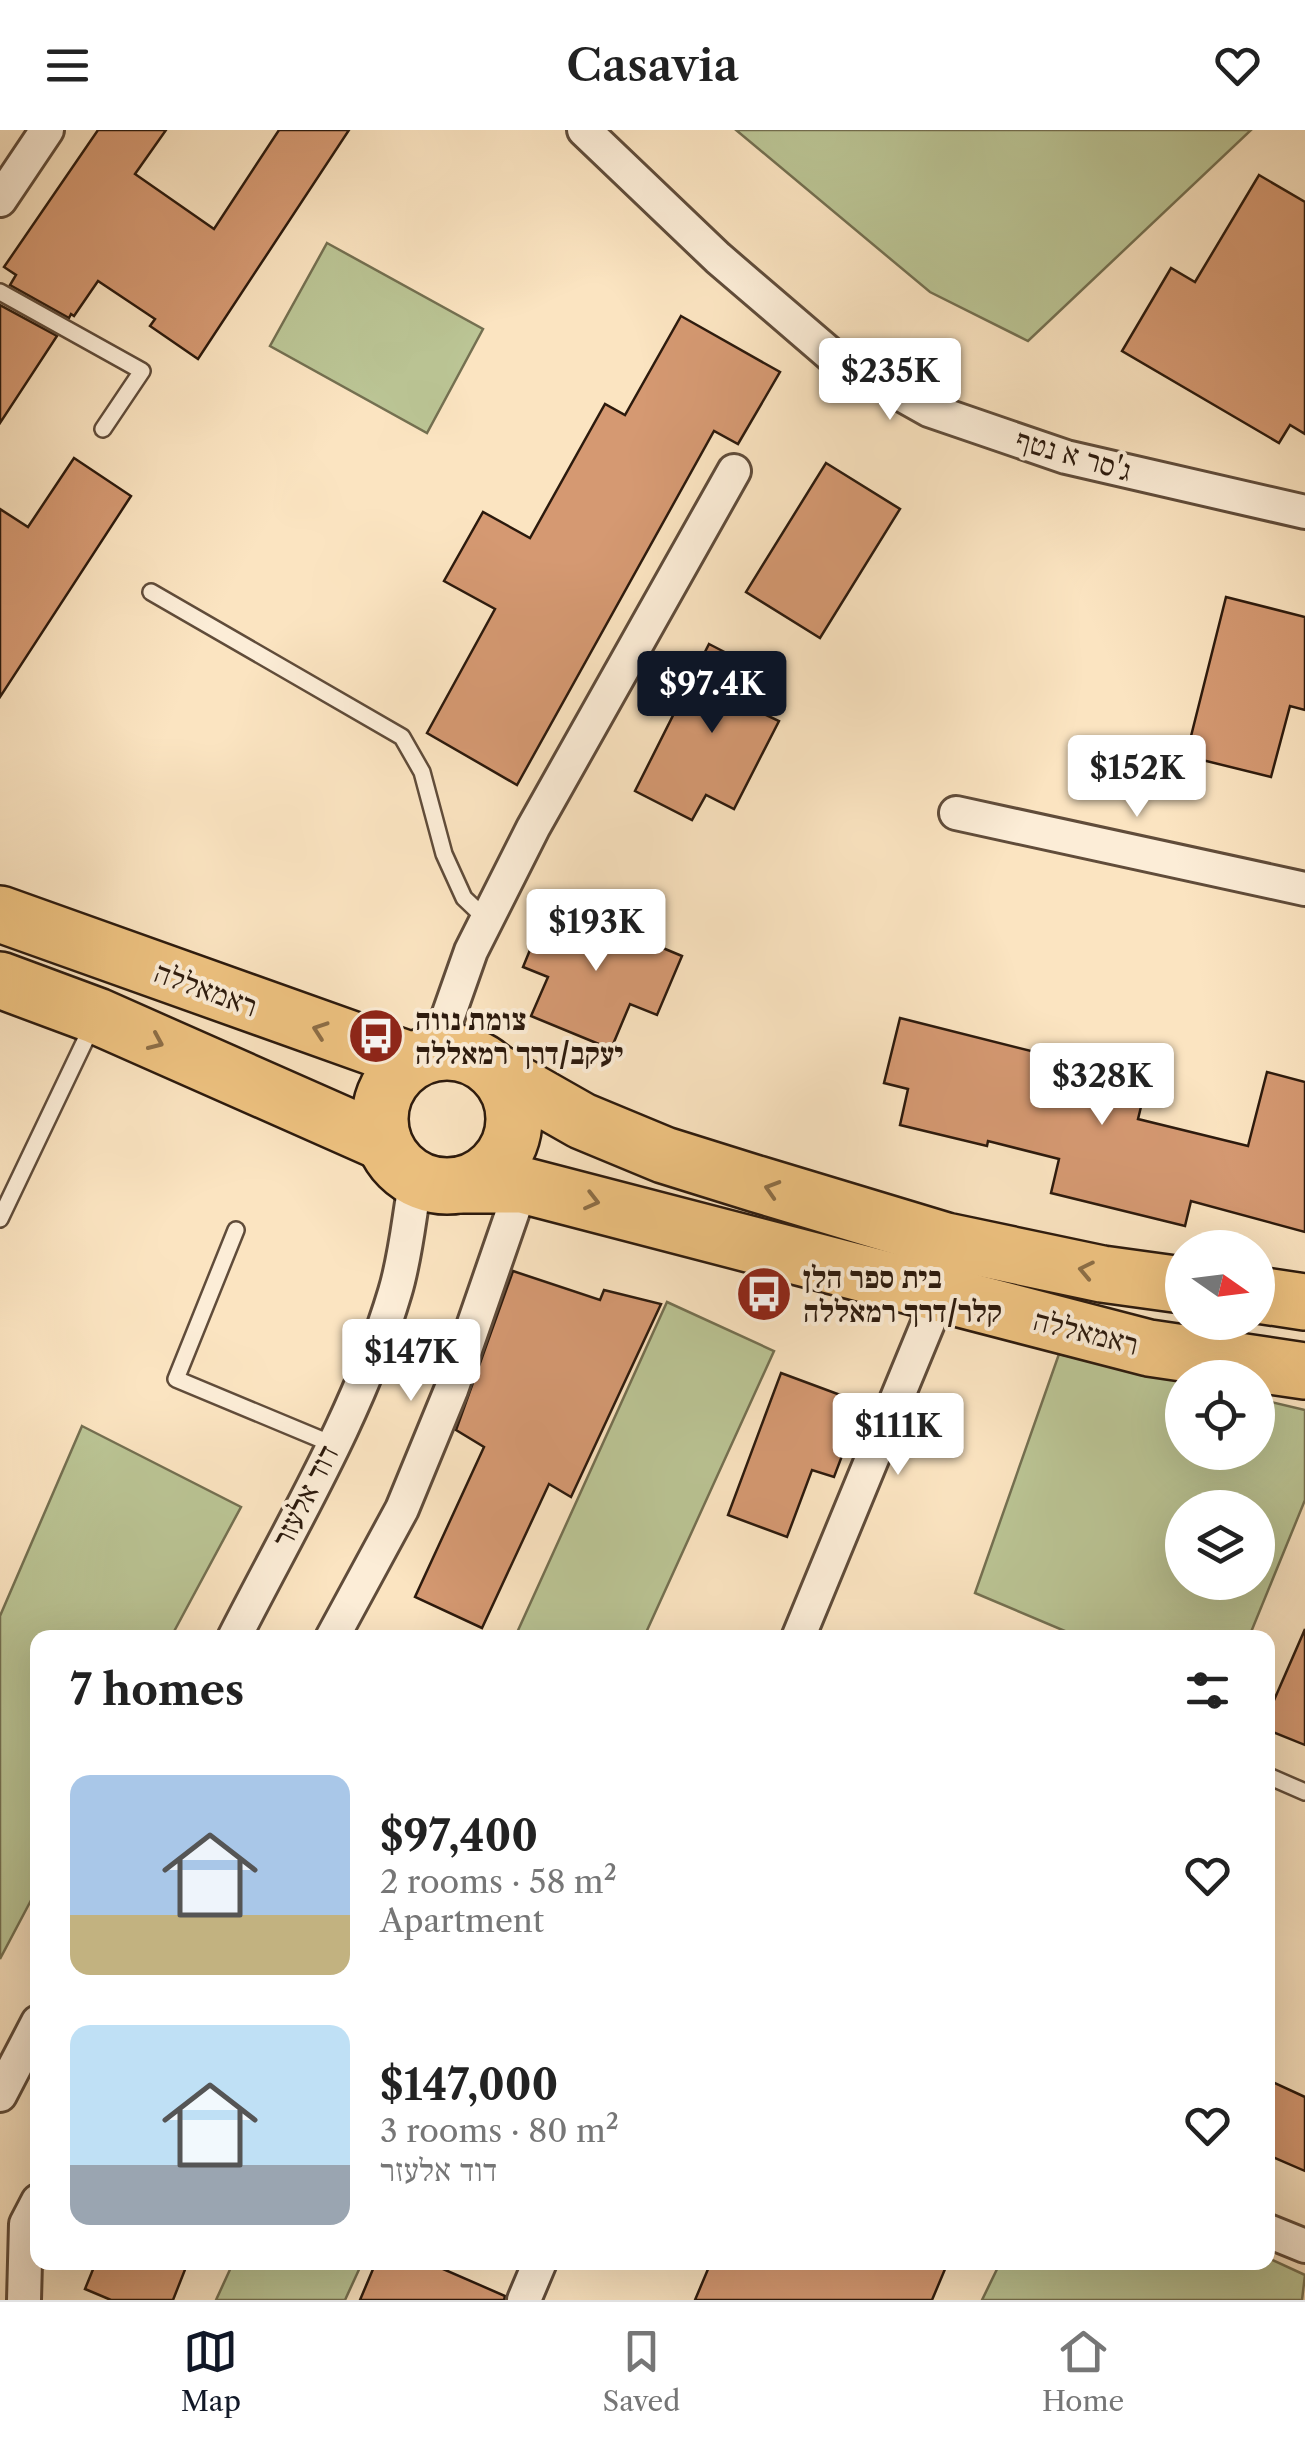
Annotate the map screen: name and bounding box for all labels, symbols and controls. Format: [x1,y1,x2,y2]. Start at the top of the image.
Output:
text: Casavia [566,37,739,93]
icon: menu [40,38,95,93]
icon: heart [1210,38,1265,93]
pin: $235K [820,338,960,423]
text: $235K [841,351,939,390]
street label: ג'סר א נטף [1012,421,1136,489]
pin: $97.4K [631,651,793,736]
text: $97.4K [659,664,765,703]
pin: $152K [1067,735,1207,820]
text: $152K [1090,748,1184,787]
pin: $193K [526,889,666,974]
text: $193K [548,902,644,941]
street label: ראמאללה [149,953,263,1025]
place label: צומת נווה יעקב/דרך רמאללה [415,1001,623,1072]
bus stop icon: צומת נווה יעקב/דרך רמאללה [346,1006,406,1066]
one-way arrow [312,1021,329,1041]
one-way arrow [146,1030,164,1050]
pin: $328K [1032,1043,1172,1128]
text: $328K [1052,1056,1152,1095]
one-way arrow [764,1180,781,1201]
one-way arrow [583,1190,600,1211]
north arrow [1165,1230,1275,1340]
map controls [1165,1230,1275,1600]
place label: בית ספר הלן קלר/דרך רמאללה [803,1259,1002,1330]
one-way arrow [1078,1261,1095,1282]
bus stop icon: בית ספר הלן קלר/דרך רמאללה [734,1264,794,1324]
street label: ראמאללה [1029,1301,1143,1363]
pin: $147K [341,1319,481,1404]
text: $147K [364,1332,458,1371]
button: locate [1165,1360,1275,1470]
pin: $111K [828,1393,968,1478]
text: $111K [855,1406,941,1445]
street label: דוד אלעזר [264,1439,346,1553]
button: layers [1165,1490,1275,1600]
icon: filters [1180,1663,1235,1718]
text: 7 homes [70,1664,244,1716]
text: $97,400 [380,1810,538,1862]
icon: home [150,1815,270,1935]
icon: heart [1180,1848,1235,1903]
text: 2 rooms · 58 m² [380,1862,617,1901]
text: Apartment [380,1901,544,1940]
text: $147,000 [380,2059,558,2111]
icon: home [150,2065,270,2185]
icon: heart [1180,2098,1235,2153]
text: 3 rooms · 80 m² [380,2111,619,2150]
text: דוד אלעזר [380,2150,497,2189]
tab: Map [181,2324,241,2418]
tab: Saved [603,2324,680,2418]
tab: Home [1042,2324,1124,2418]

